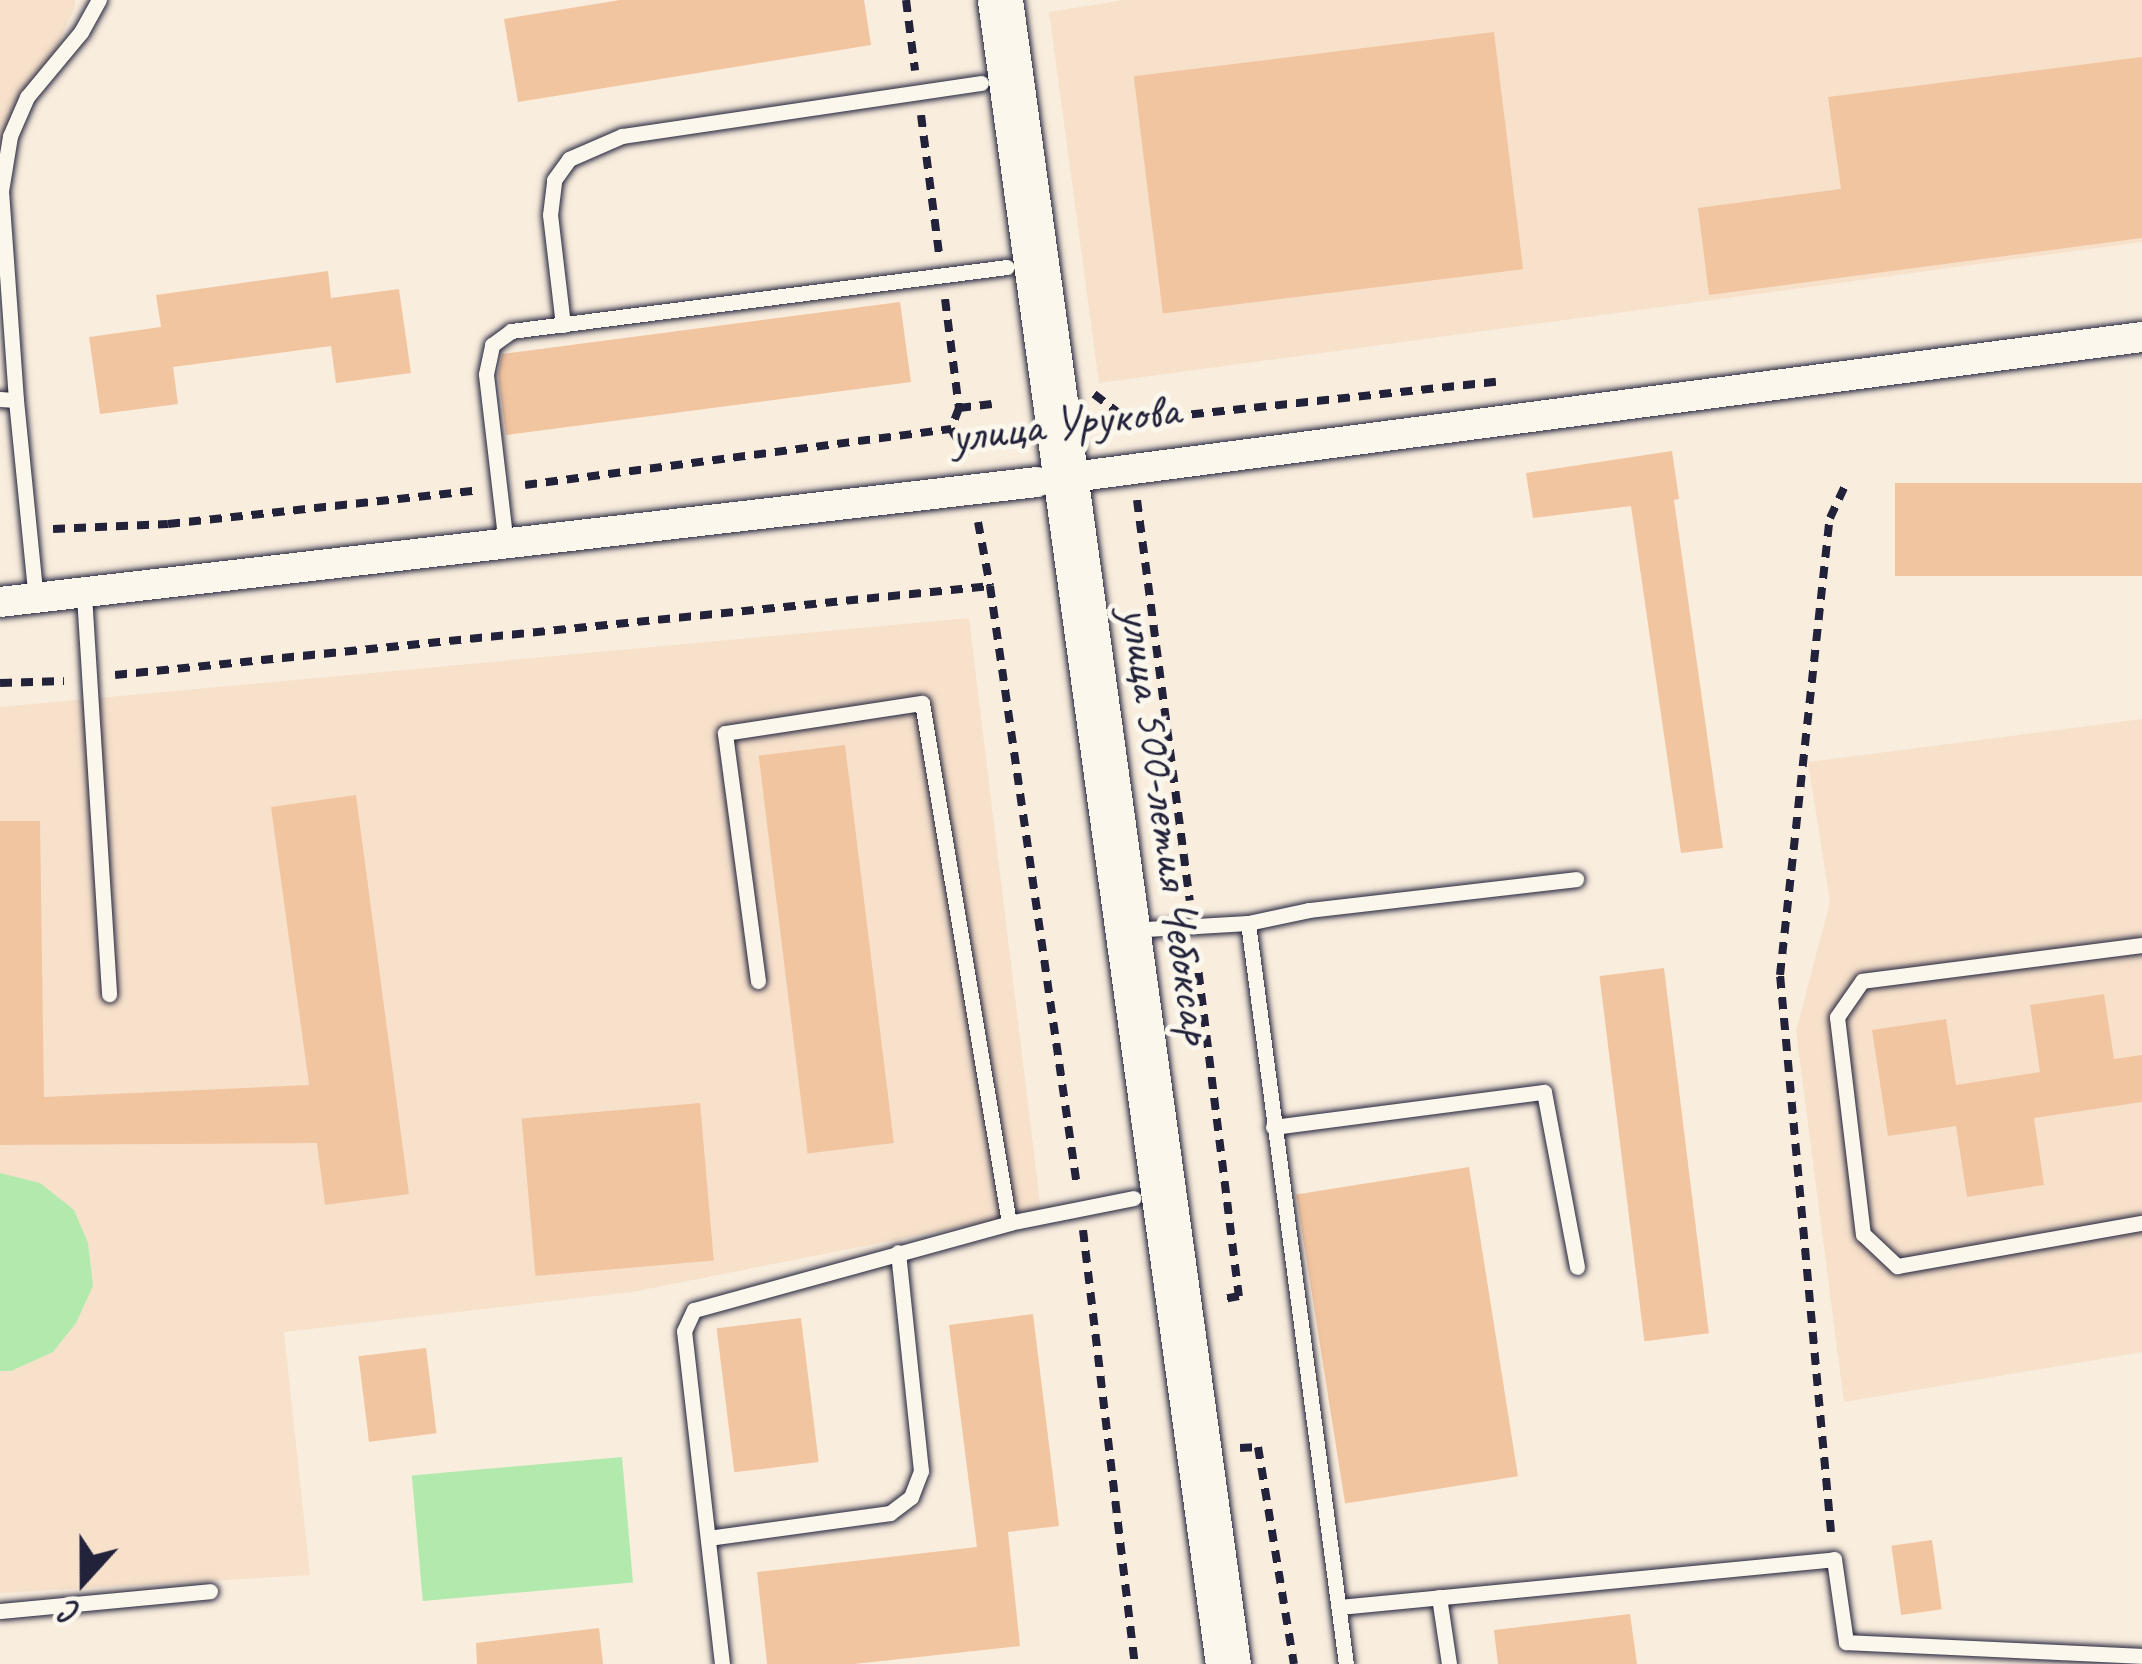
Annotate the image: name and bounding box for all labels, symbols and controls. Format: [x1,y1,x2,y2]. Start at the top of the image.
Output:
street label: улица Урукова [948,380,1182,466]
street label: улица 500-летия Чебоксар [1108,602,1226,1048]
north arrow [24,1520,144,1640]
text: С [56,1591,86,1636]

